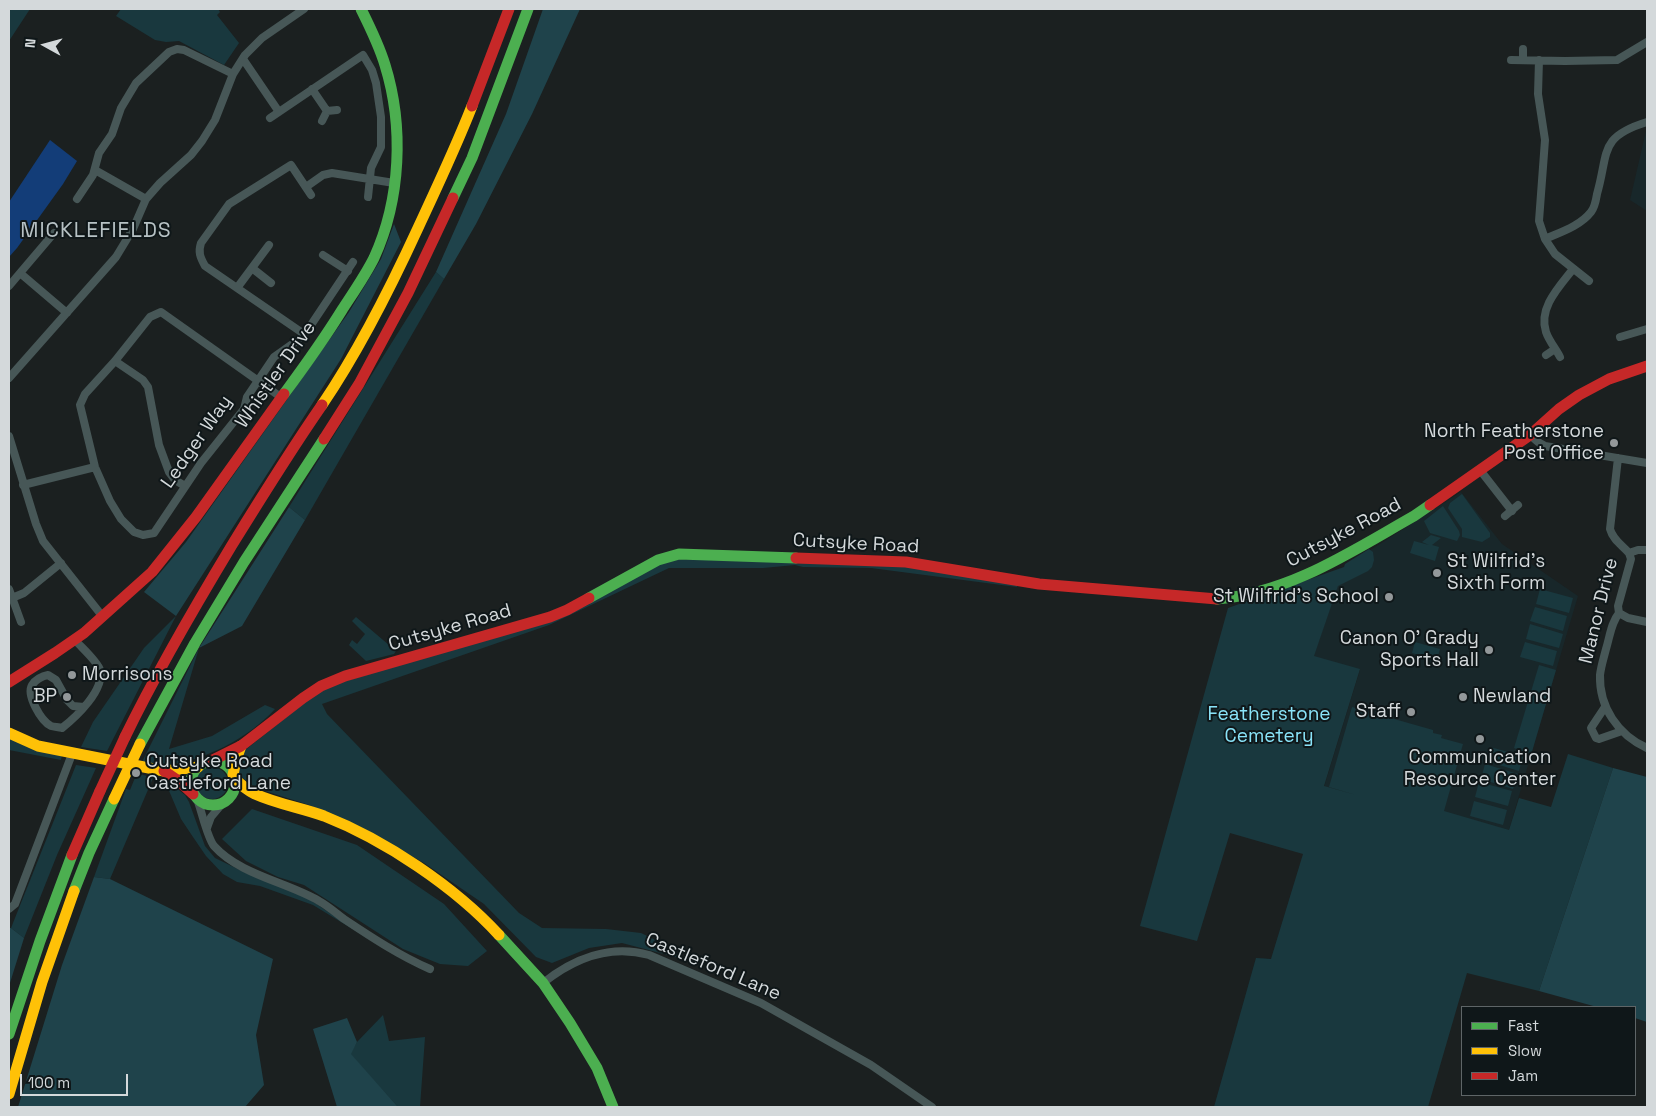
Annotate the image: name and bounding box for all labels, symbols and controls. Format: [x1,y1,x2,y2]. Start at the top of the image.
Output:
north arrow [20,20,70,70]
text: N [21,37,40,49]
district label: MICKLEFIELDS [19,218,173,244]
street label: Whistler Drive [231,317,321,433]
street label: Ledger Way [157,391,237,493]
place label: North Featherstone Post Office [1424,421,1604,465]
marker: North Featherstone Post Office [1608,437,1620,449]
street label: Cutsyke Road [1283,493,1405,573]
street label: Cutsyke Road [792,529,920,559]
place label: St Wilfrid's Sixth Form [1447,551,1545,595]
street label: Manor Drive [1575,556,1623,666]
marker: St Wilfrid's Sixth Form [1431,567,1443,579]
place label: St Wilfrid's School [1213,586,1379,608]
marker: St Wilfrid's School [1383,591,1395,603]
street label: Cutsyke Road [386,600,514,656]
place label: Canon O' Grady Sports Hall [1340,628,1479,672]
marker: Canon O' Grady Sports Hall [1483,644,1495,656]
place label: Morrisons [82,664,173,686]
marker: Morrisons [66,669,78,681]
place label: BP [33,686,57,708]
place label: Newland [1473,686,1551,708]
marker: BP [61,691,73,703]
marker: Newland [1457,691,1469,703]
place label: Staff [1356,701,1401,723]
park label: Featherstone Cemetery [1207,704,1331,748]
marker: Staff [1405,706,1417,718]
marker: Communication Resource Center [1474,733,1486,745]
place label: Communication Resource Center [1404,747,1556,791]
place label: Cutsyke Road Castleford Lane [146,751,291,795]
marker: Cutsyke Road Castleford Lane [130,767,142,779]
street label: Castleford Lane [642,928,784,1006]
legend [1461,1006,1636,1096]
text: Fast [1508,1016,1539,1035]
text: Slow [1508,1041,1542,1060]
scale bar [22,1064,130,1096]
text: Jam [1508,1066,1538,1085]
text: 100 m [28,1073,70,1092]

